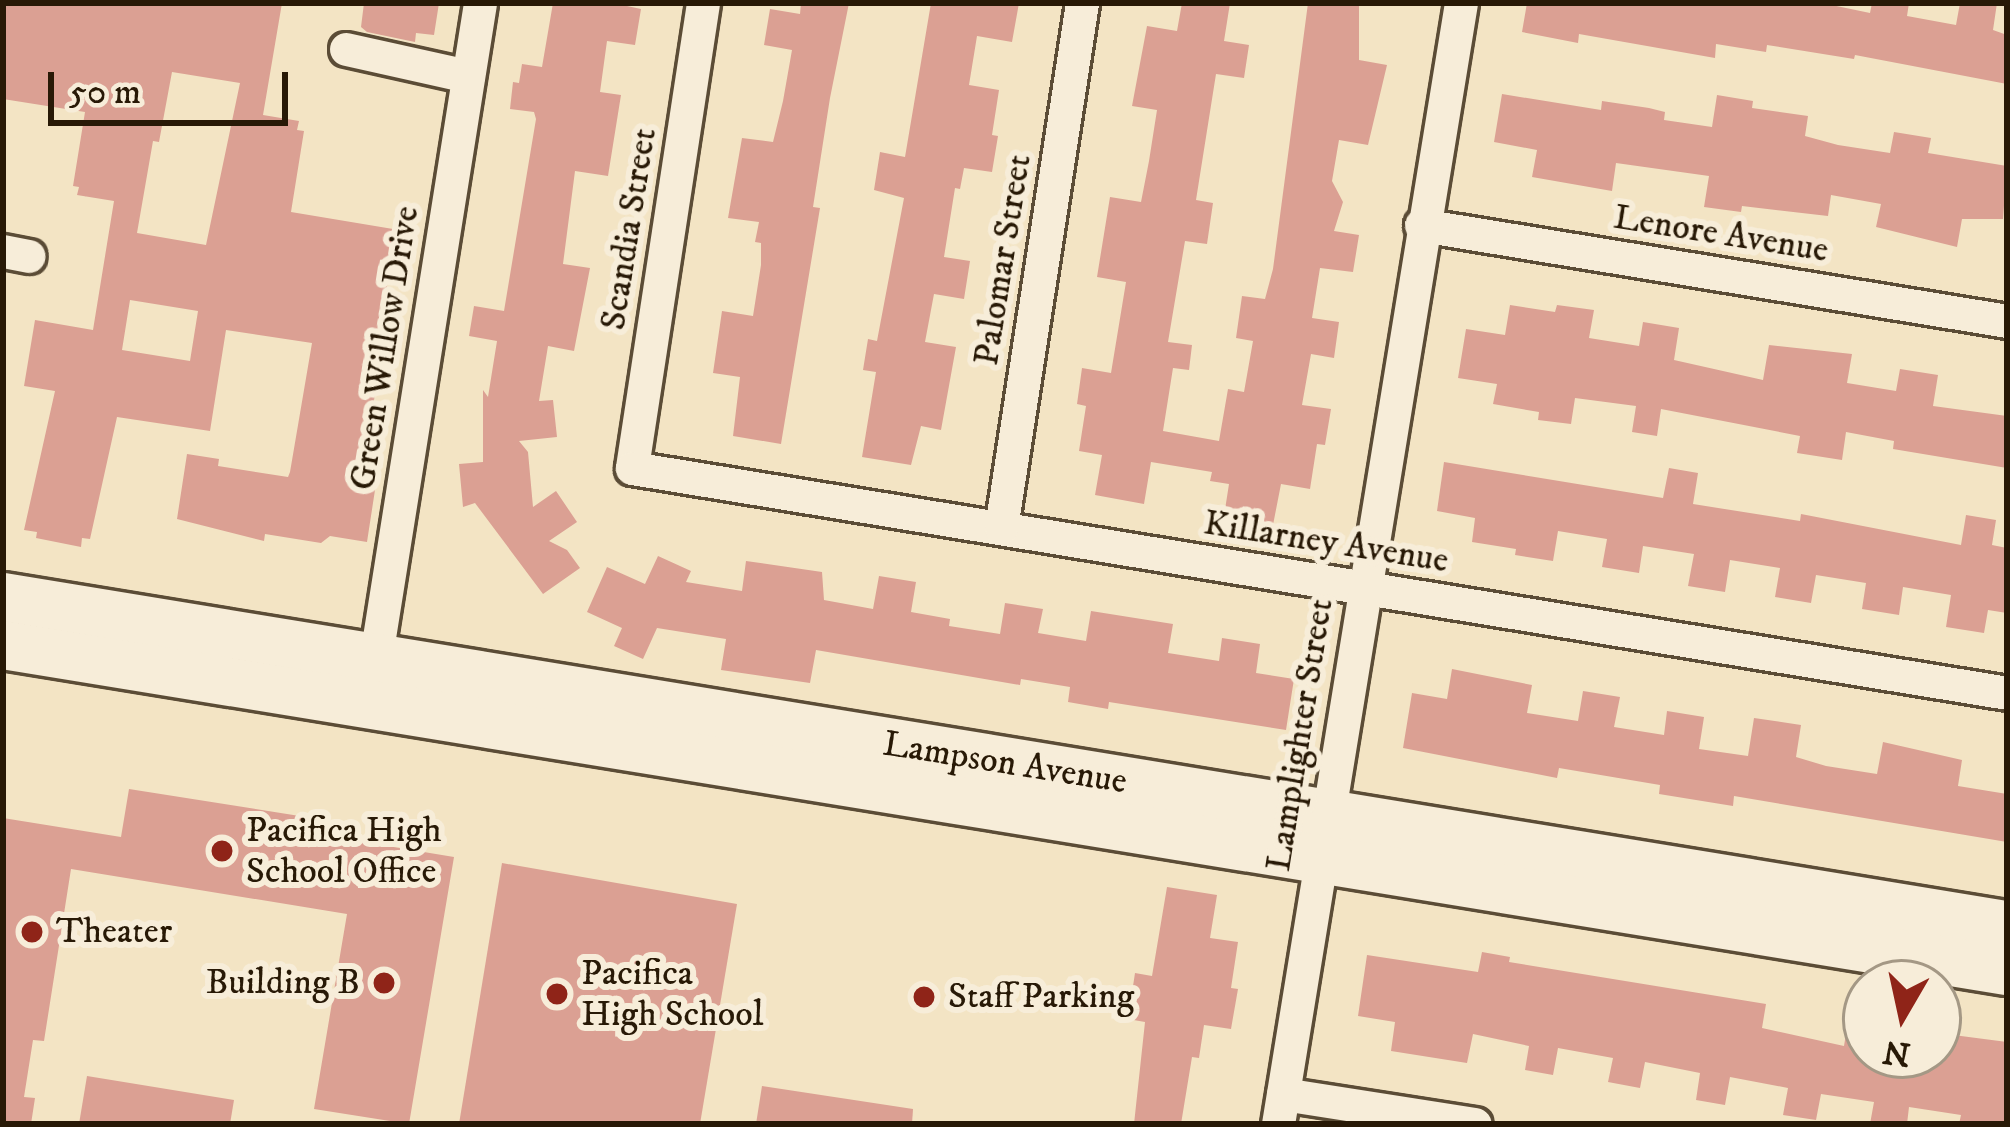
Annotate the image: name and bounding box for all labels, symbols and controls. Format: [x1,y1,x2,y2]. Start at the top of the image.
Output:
scale bar [54,48,294,122]
text: 50 m [69,70,141,115]
street label: Scandia Street [592,125,666,333]
street label: Palomar Street [965,151,1041,369]
street label: Lenore Avenue [1611,196,1831,272]
street label: Green Willow Drive [341,203,429,493]
street label: Killarney Avenue [1201,501,1451,583]
street label: Lamplighter Street [1257,596,1343,874]
street label: Lampson Avenue [880,722,1130,804]
place label: Pacifica High School Office [246,808,442,893]
marker: Pacifica High School Office [209,838,235,864]
place label: Theater [56,910,172,954]
marker: Theater [19,919,45,945]
place label: Pacifica High School [581,951,763,1036]
north arrow [1842,959,1962,1079]
place label: Building B [206,961,360,1005]
marker: Building B [371,970,397,996]
place label: Staff Parking [948,975,1134,1019]
marker: Pacifica High School [544,981,570,1007]
marker: Staff Parking [911,984,937,1010]
text: N [1880,1030,1913,1074]

